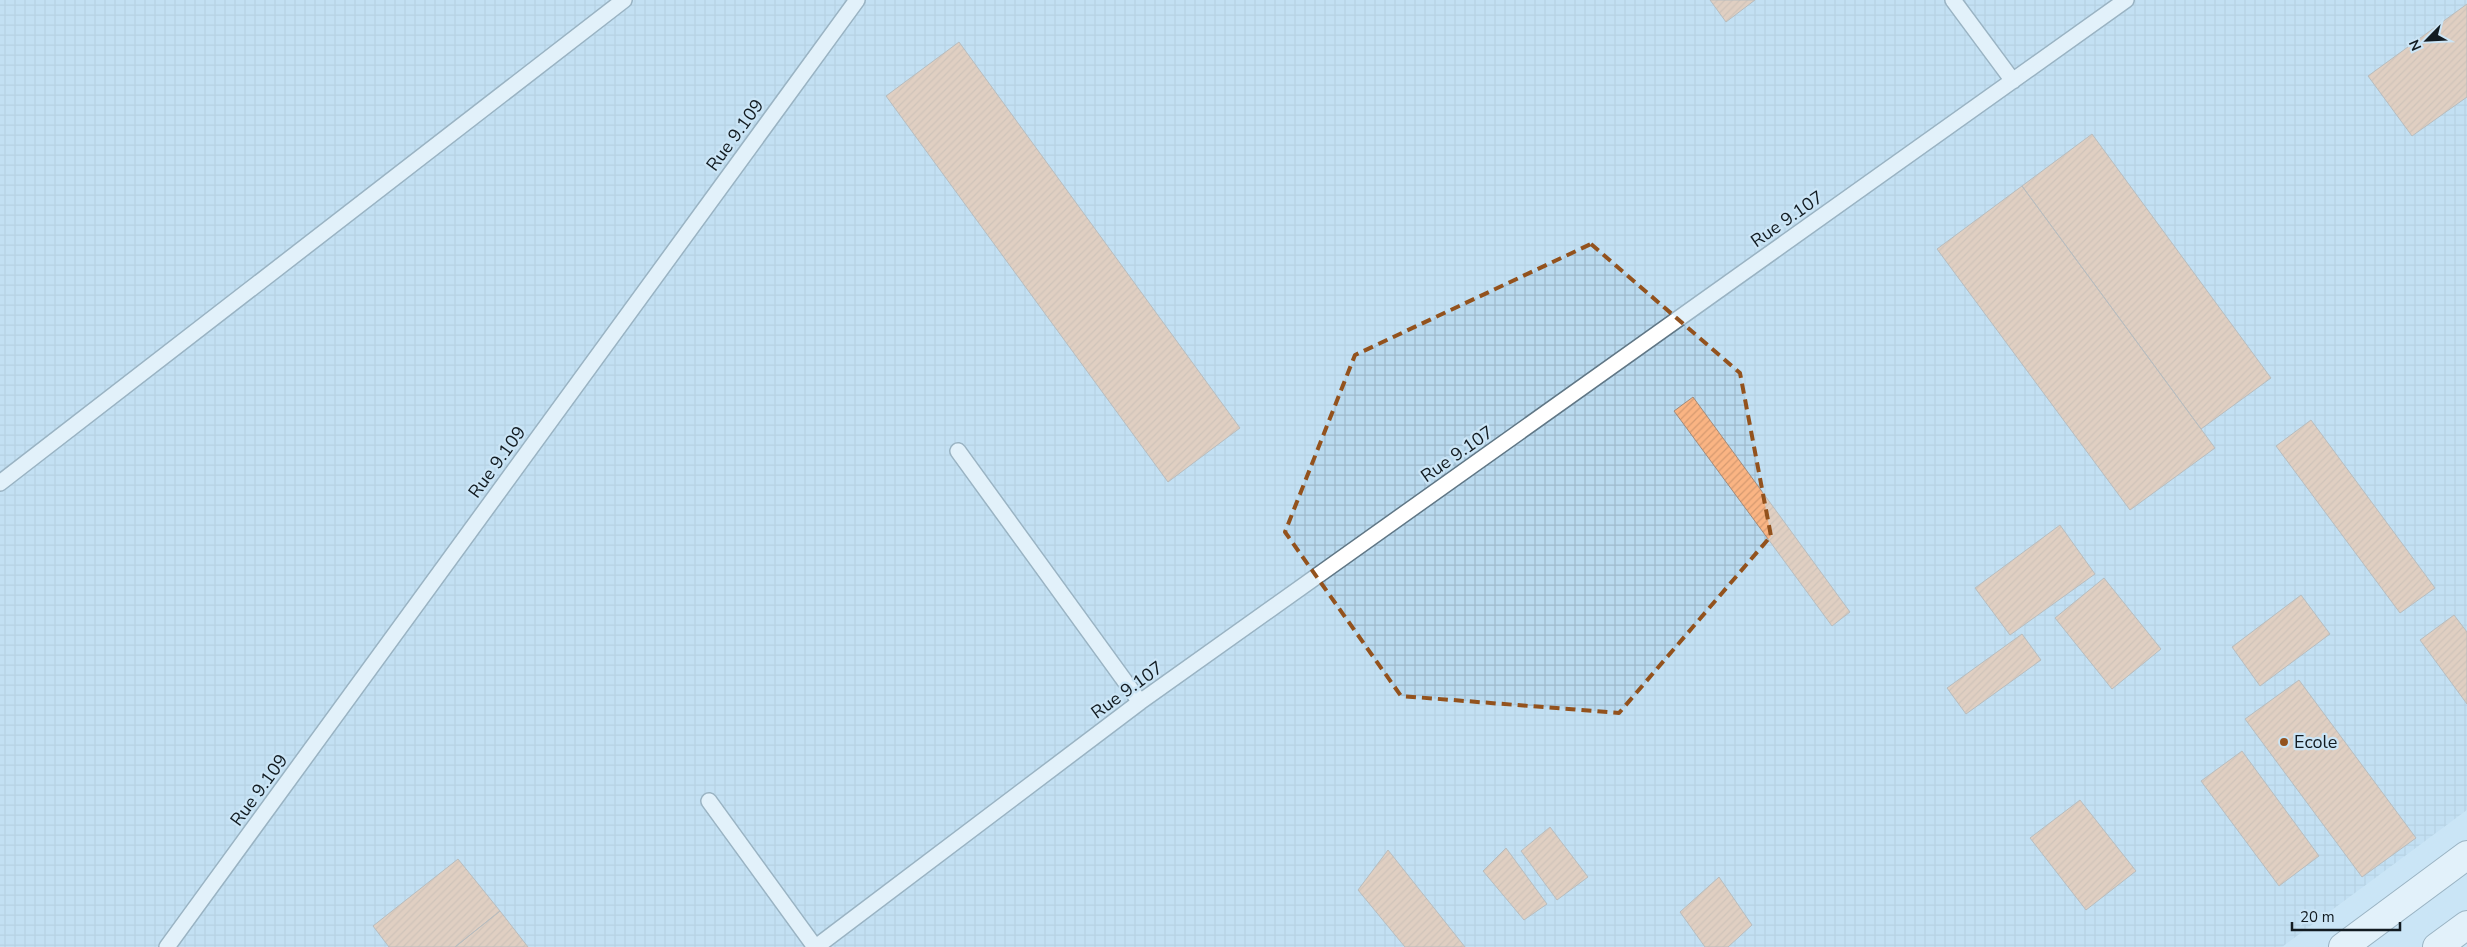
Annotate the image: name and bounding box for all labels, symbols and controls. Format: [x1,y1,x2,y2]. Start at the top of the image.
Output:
north arrow [2402,15,2452,65]
text: N [2405,36,2426,54]
street label: Rue 9.109 [701,94,769,176]
street label: Rue 9.107 [1746,185,1828,253]
street label: Rue 9.107 [1416,420,1498,488]
street label: Rue 9.109 [463,421,531,503]
street label: Rue 9.107 [1086,656,1168,724]
place label: Ecole [2294,730,2337,754]
marker: Ecole [2278,736,2290,748]
street label: Rue 9.109 [225,749,293,831]
scale bar [2292,900,2400,932]
text: 20 m [2300,907,2335,927]

